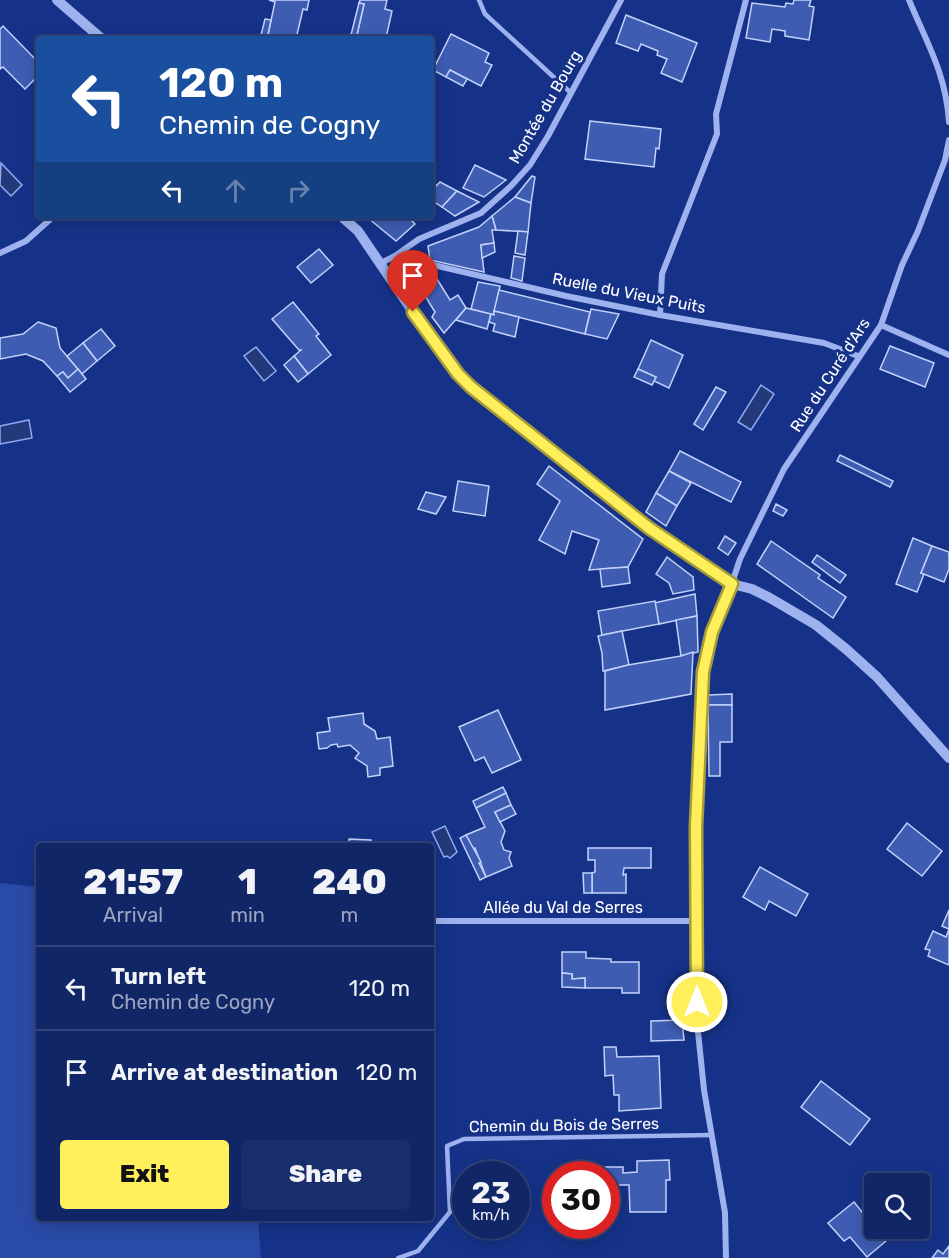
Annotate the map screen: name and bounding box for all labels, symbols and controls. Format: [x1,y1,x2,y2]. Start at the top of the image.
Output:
street label: Montée du Bourg [505,47,585,167]
text: 120 m [159,58,283,108]
icon: left [60,60,138,138]
text: Chemin de Cogny [159,109,380,141]
icon: left [156,174,189,207]
icon: ahead [219,174,252,207]
icon: right [282,174,315,207]
pin [387,250,438,312]
icon: arrive [396,259,429,292]
street label: Ruelle du Vieux Puits [551,269,707,317]
street label: Rue du Curé d'Ars [786,314,874,436]
text: 21:57 [83,860,183,903]
text: 1 [238,860,257,903]
text: 240 [312,860,387,903]
street label: Allée du Val de Serres [483,898,643,917]
text: Arrival [103,903,163,927]
text: min [230,903,265,927]
text: m [341,903,358,927]
text: Turn left [111,963,206,990]
position arrow [665,970,729,1034]
icon: left [60,972,93,1005]
text: 120 m [349,975,410,1002]
text: Chemin de Cogny [111,990,275,1014]
icon: arrive [60,1056,93,1089]
text: Arrive at destination [111,1059,338,1086]
text: 120 m [356,1059,417,1086]
street label: Chemin du Bois de Serres [469,1114,659,1136]
button: Exit [60,1140,229,1209]
button: Share [241,1140,410,1209]
speed limit sign: 30 [542,1161,620,1239]
map controls [864,1173,930,1239]
button: search [864,1173,930,1239]
text: 23 [471,1175,511,1211]
text: km/h [472,1206,510,1224]

